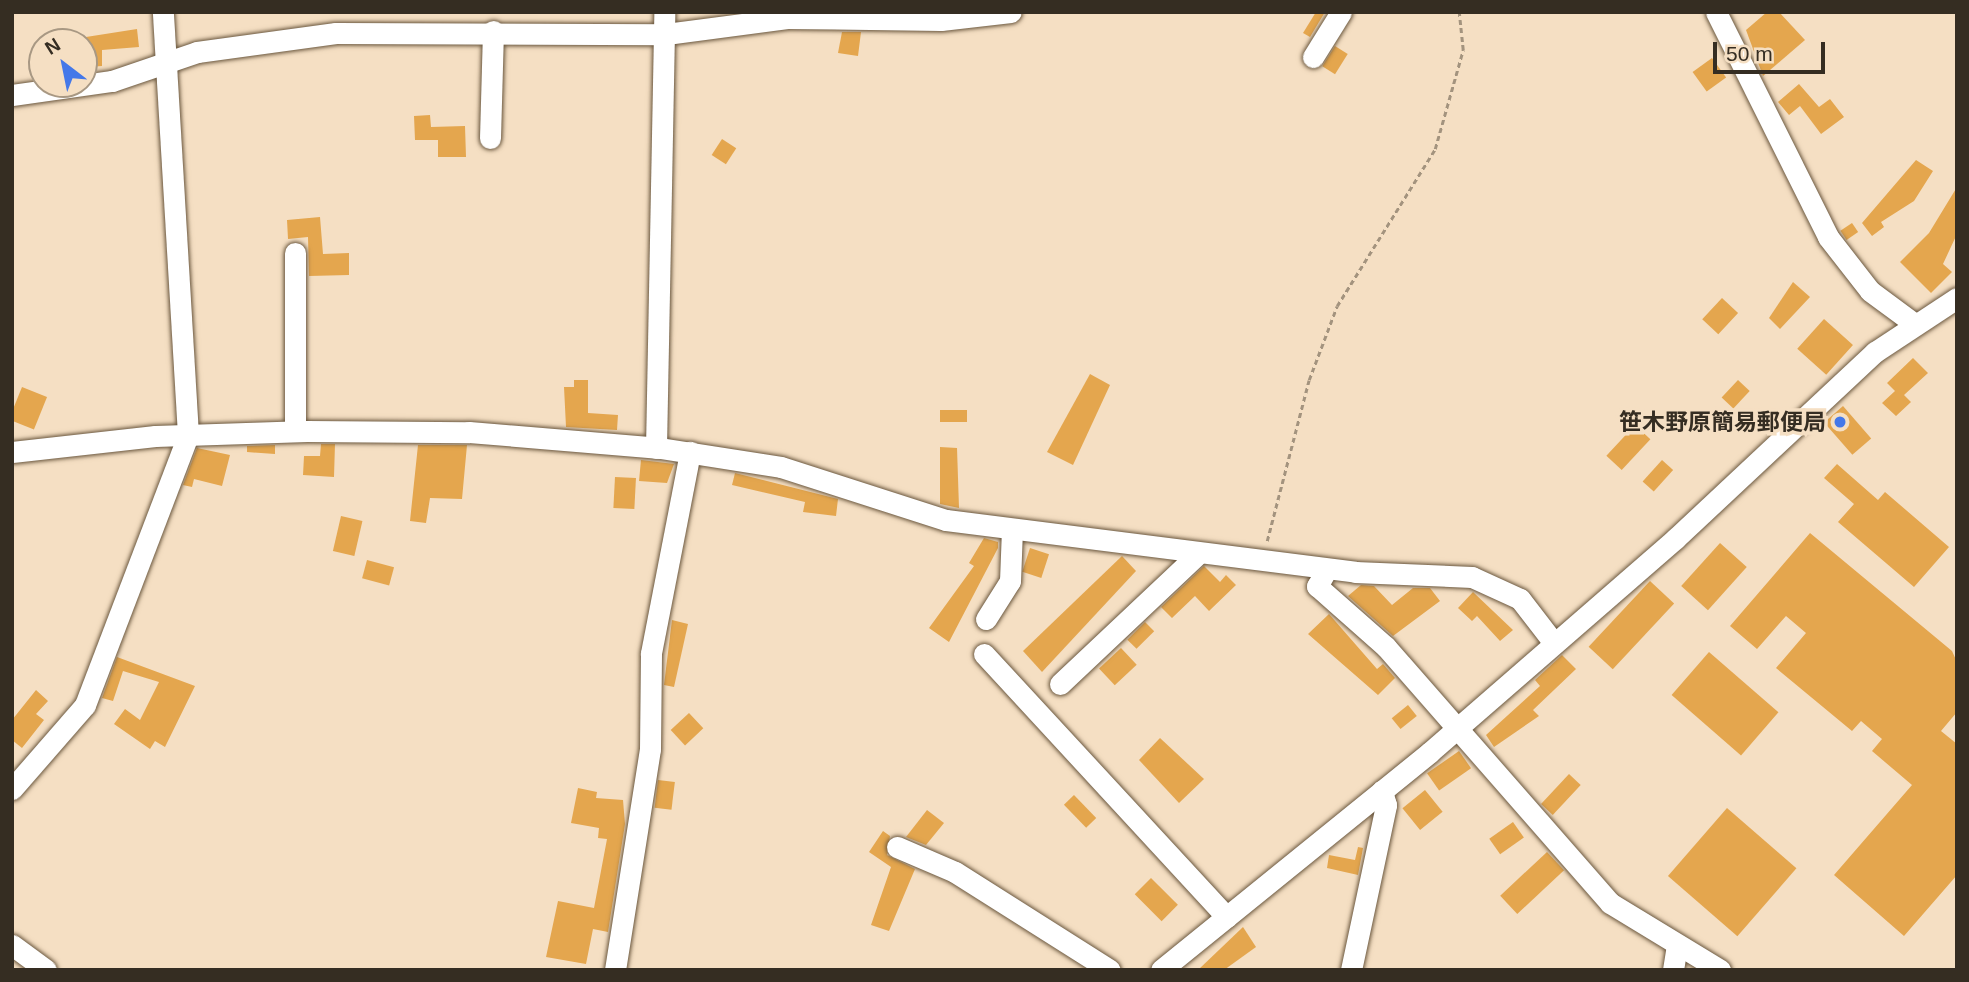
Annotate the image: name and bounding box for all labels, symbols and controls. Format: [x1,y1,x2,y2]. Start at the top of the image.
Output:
north arrow [28,28,98,98]
scale bar [1717,28,1829,72]
text: N [41,34,64,59]
text: 50 m [1726,42,1773,65]
place label: 笹木野原簡易郵便局 [1619,408,1826,436]
marker: 笹木野原簡易郵便局 [1832,414,1848,430]

